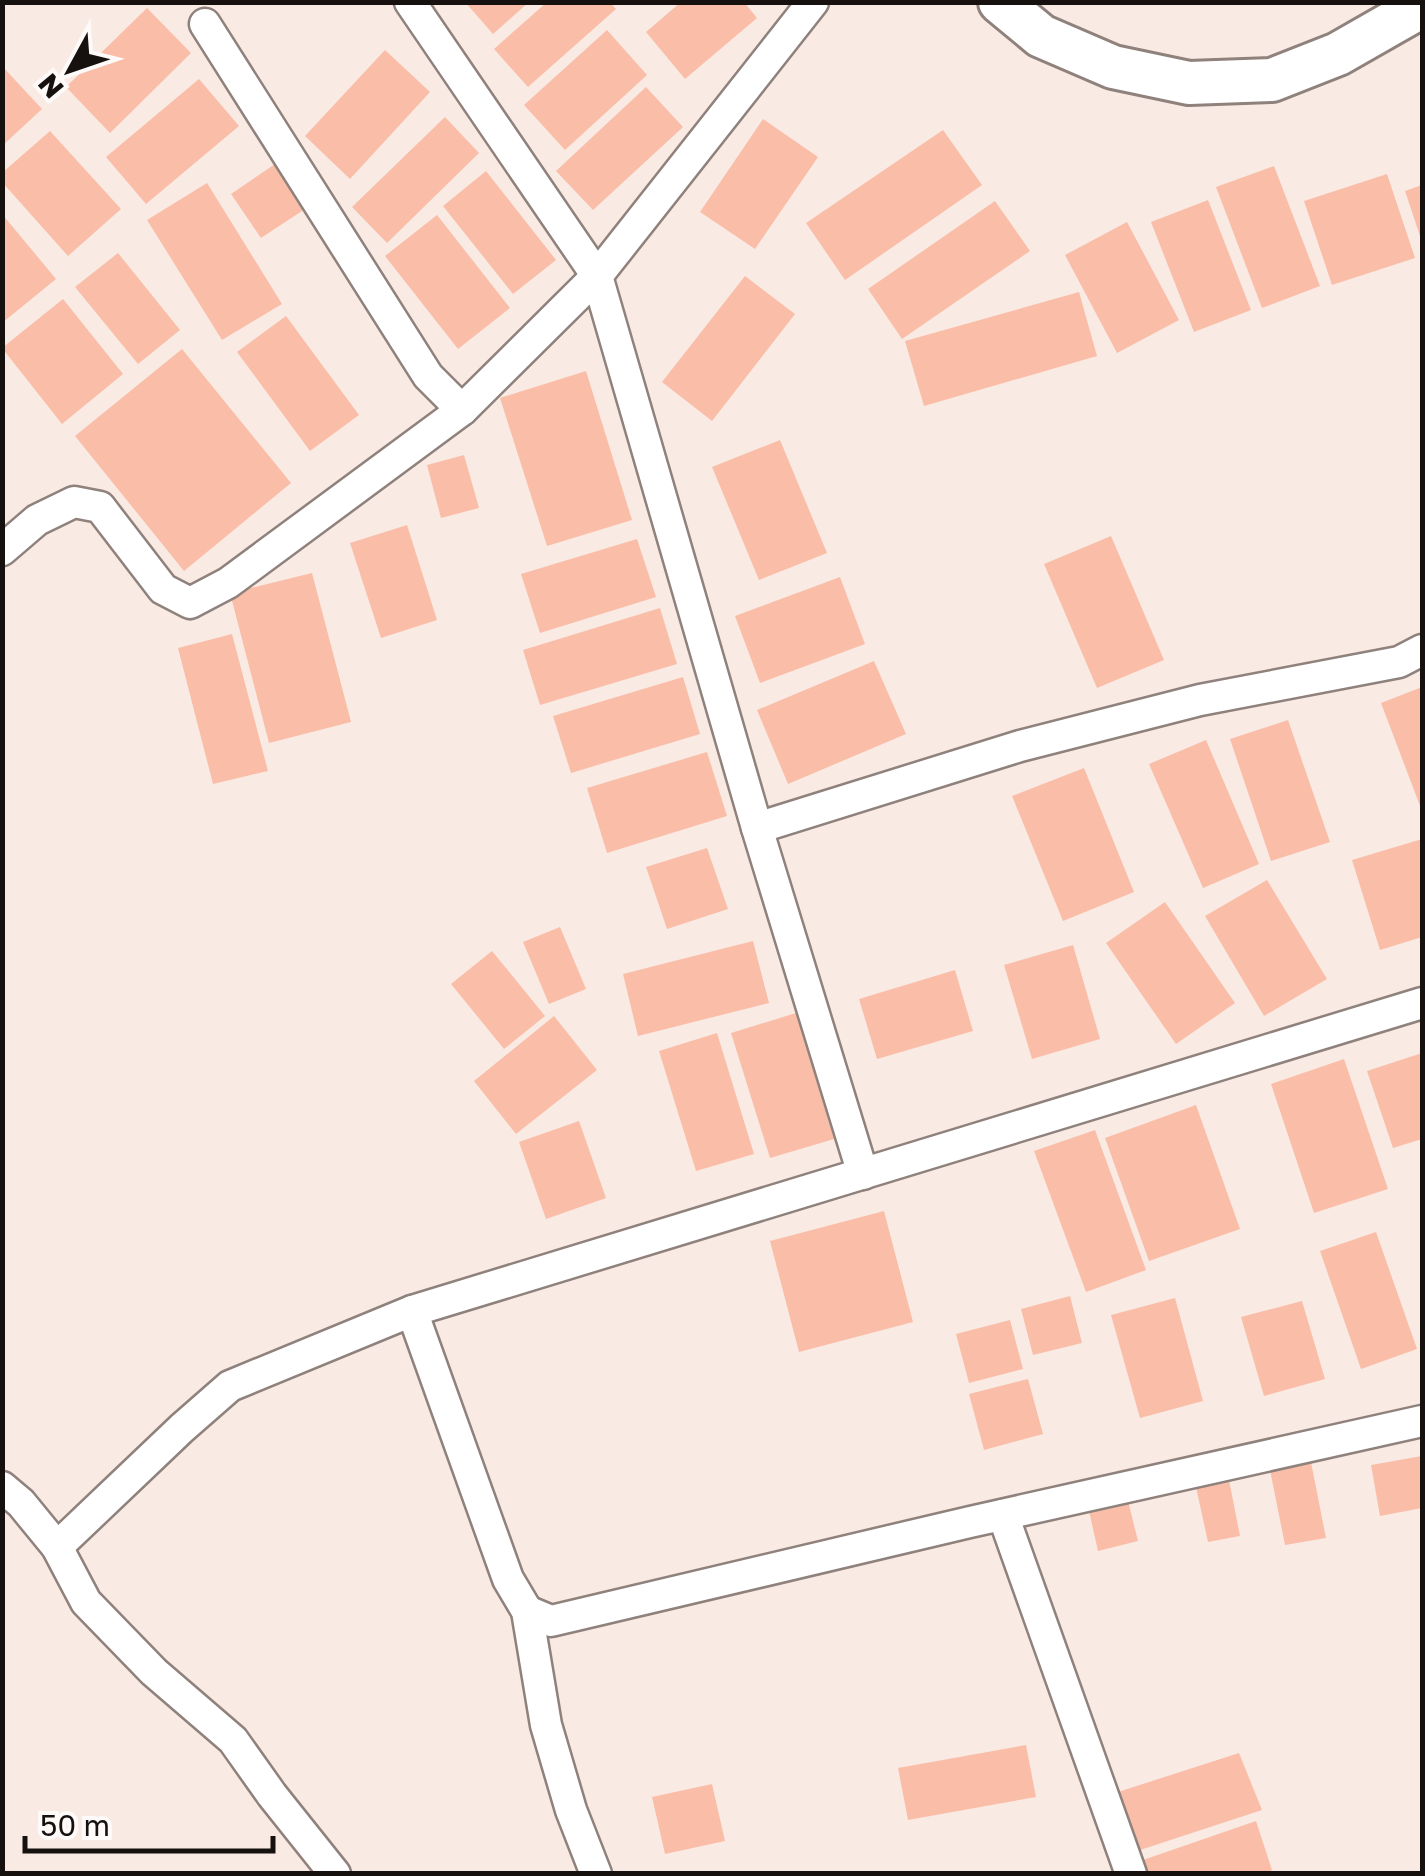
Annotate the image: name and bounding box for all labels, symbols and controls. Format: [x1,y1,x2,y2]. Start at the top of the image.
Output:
north arrow [20,20,120,120]
text: N [31,68,70,105]
scale bar [25,1791,272,1853]
text: 50 m [40,1807,110,1843]

